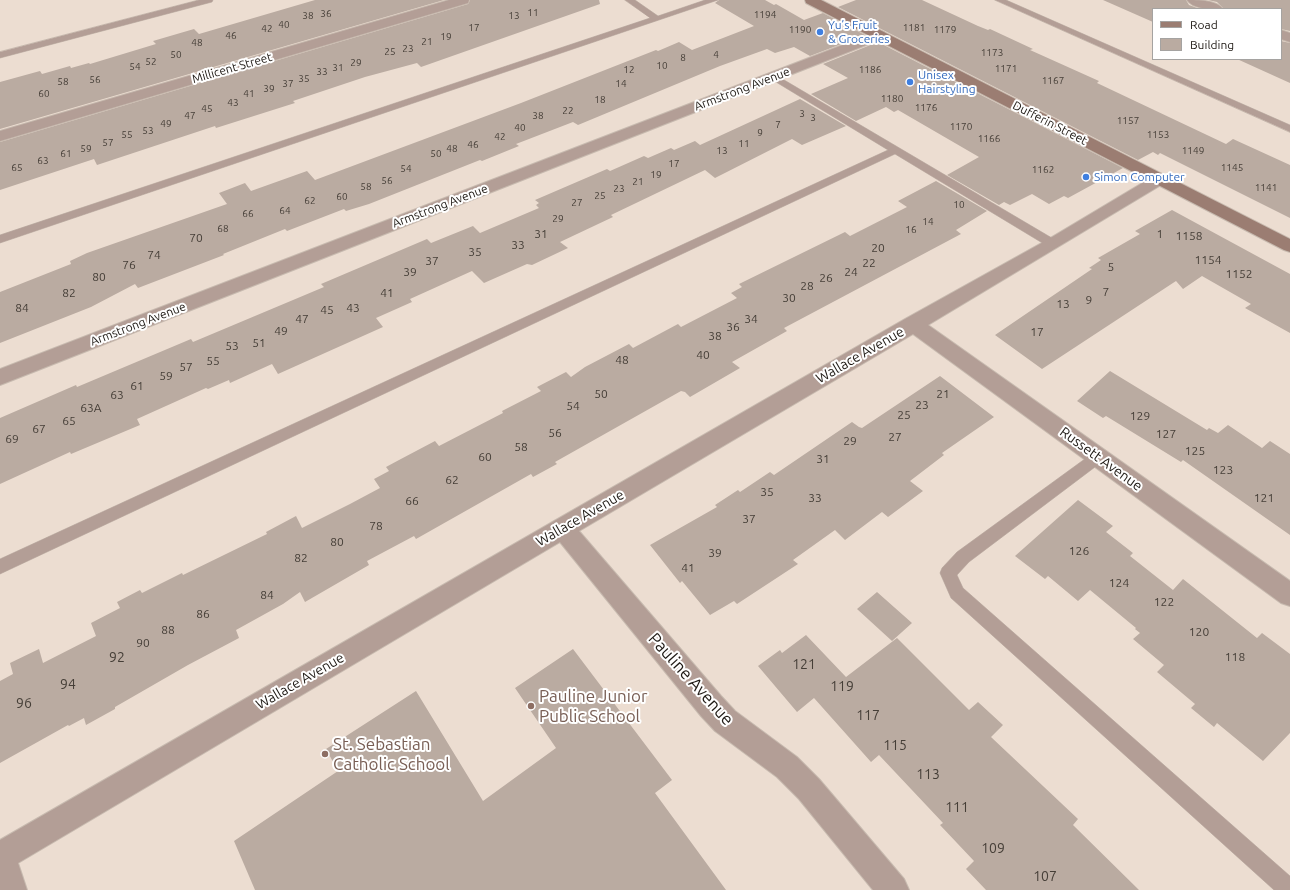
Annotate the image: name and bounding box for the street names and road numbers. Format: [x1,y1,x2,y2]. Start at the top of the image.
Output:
street label: Millicent Street [190,50,274,86]
street label: Armstrong Avenue [692,64,792,114]
street label: Dufferin Street [1010,98,1090,148]
street label: Armstrong Avenue [390,181,490,231]
street label: Armstrong Avenue [88,299,188,349]
street label: Wallace Avenue [813,323,907,387]
street label: Russett Avenue [1056,423,1146,495]
street label: Wallace Avenue [533,486,627,550]
street label: Pauline Avenue [644,629,738,729]
street label: Wallace Avenue [253,649,347,713]

